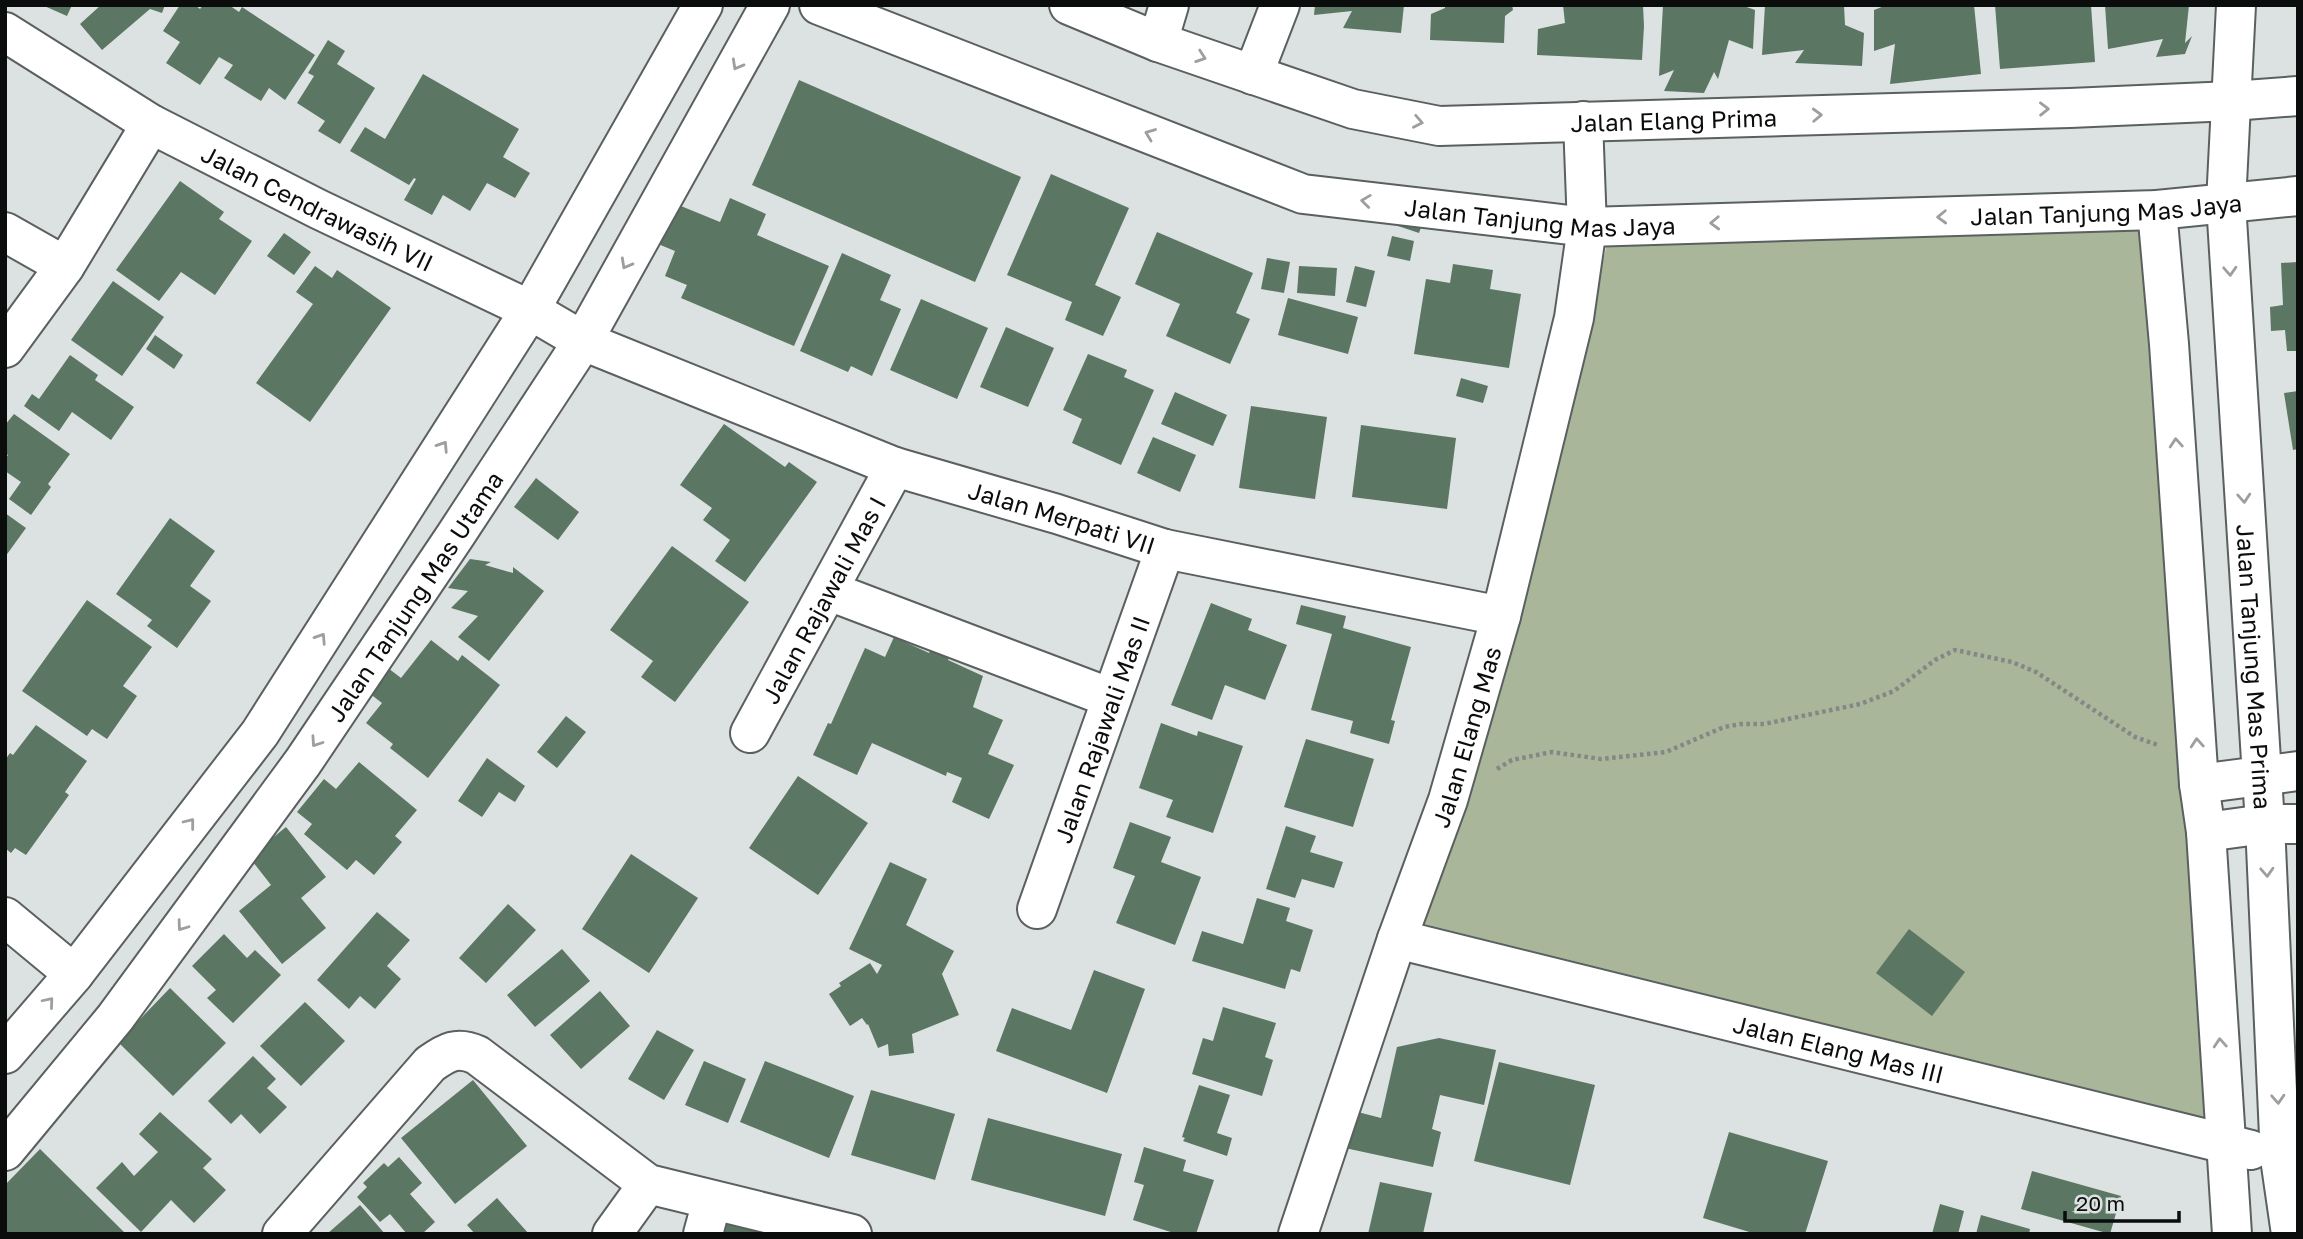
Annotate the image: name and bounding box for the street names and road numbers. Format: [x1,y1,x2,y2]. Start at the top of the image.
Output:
street label: Jalan Elang Prima [1570,102,1777,137]
street label: Jalan Cendrawasih VII [197,138,438,276]
street label: Jalan Tanjung Mas Jaya [1970,187,2243,230]
street label: Jalan Tanjung Mas Jaya [1403,191,1676,242]
street label: Jalan Tanjung Mas Utama [320,465,508,727]
street label: Jalan Merpati VII [965,475,1159,559]
street label: Jalan Rajawali Mas I [755,491,891,708]
street label: Jalan Tanjung Mas Prima [2232,523,2279,810]
street label: Jalan Rajawali Mas II [1047,612,1155,846]
street label: Jalan Elang Mas [1425,643,1506,831]
street label: Jalan Elang Mas III [1730,1008,1947,1088]

